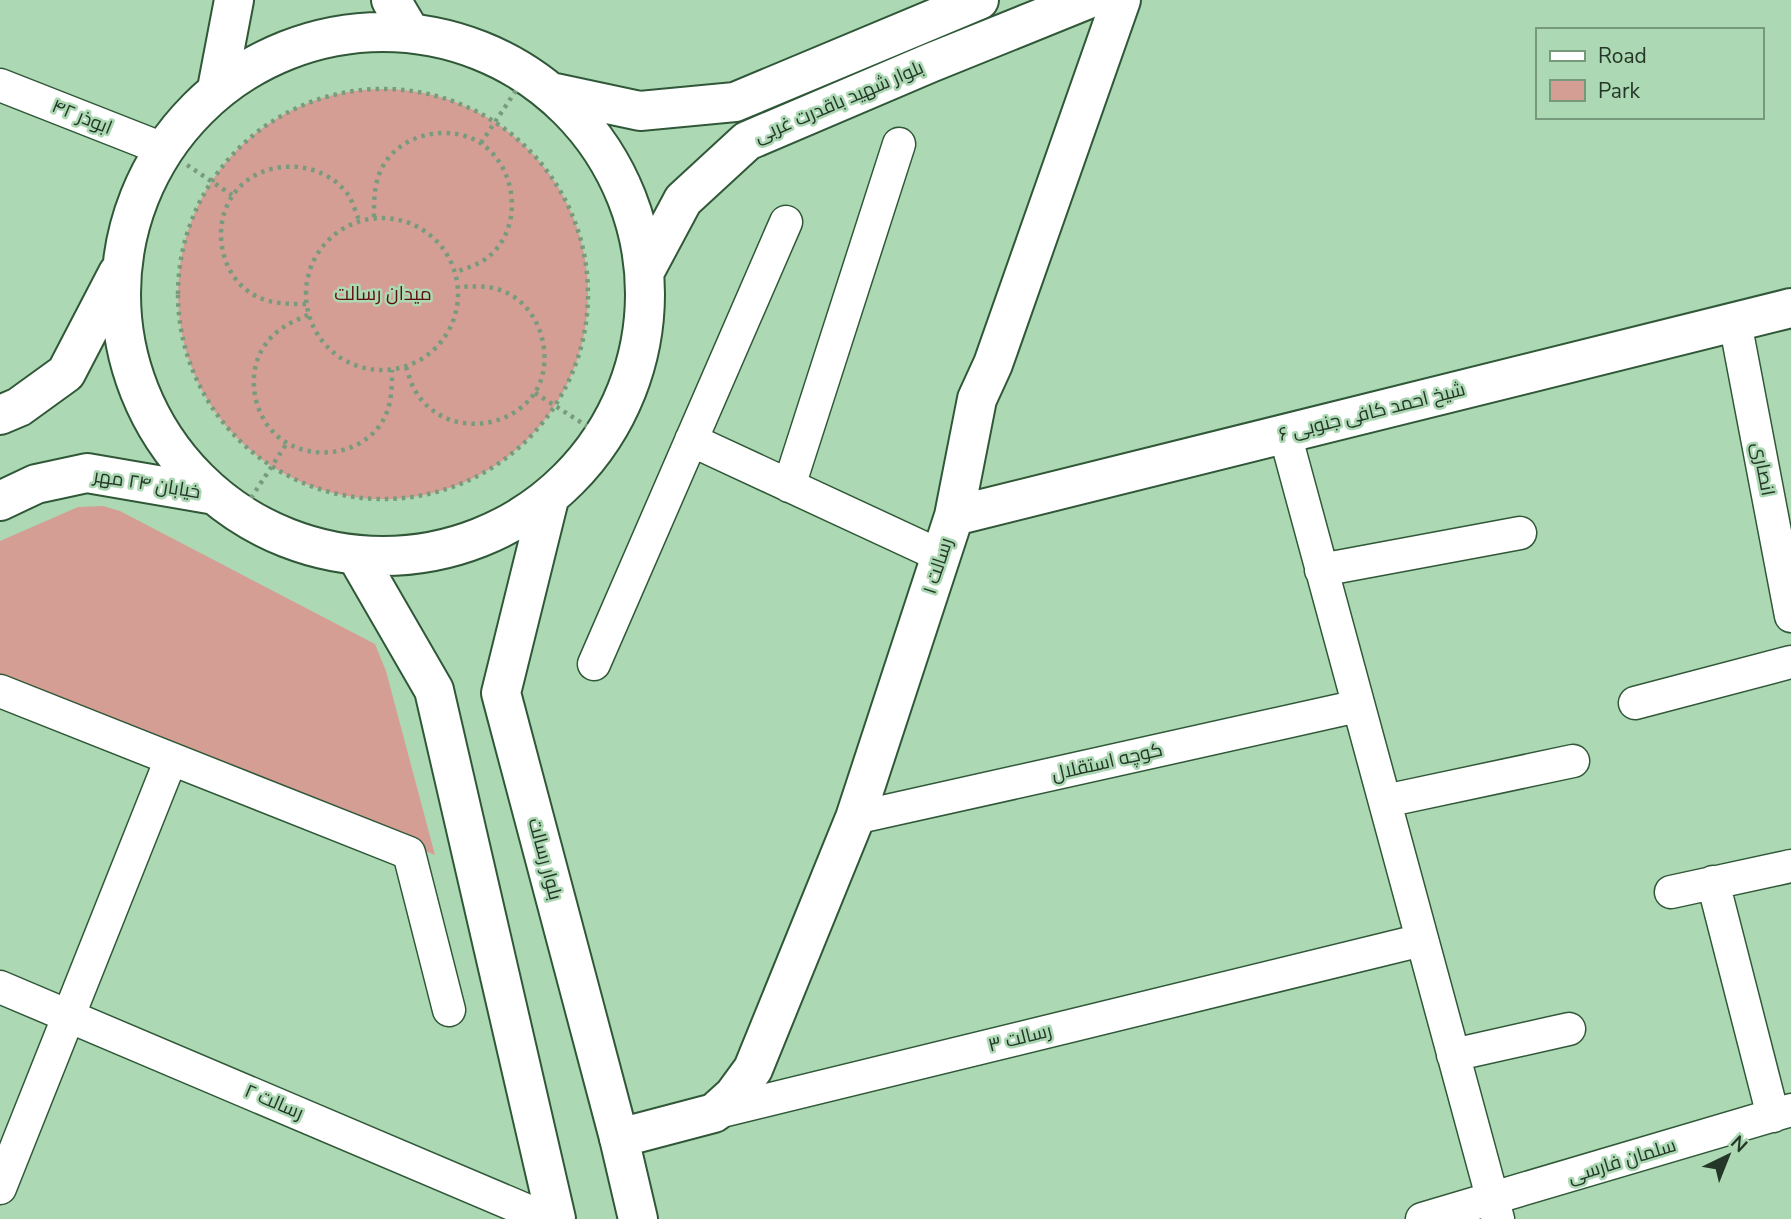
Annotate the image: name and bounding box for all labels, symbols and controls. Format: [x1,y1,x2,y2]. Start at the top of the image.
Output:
legend [1536,28,1763,119]
text: Road [1598,42,1647,70]
street label: بلوار شهید باقدرت غربی [750,55,928,149]
text: Park [1598,77,1640,105]
street label: ابوذر ۴۲ [48,93,116,141]
park label: میدان رسالت [334,281,432,307]
street label: شیخ احمد کافی جنوبی ۶ [1276,376,1468,448]
street label: انصاری [1745,440,1781,498]
street label: خیابان ۲۴ مهر [91,463,202,505]
street label: رسالت ۱ [917,534,959,598]
street label: کوچه استقلال [1049,737,1165,787]
street label: بلوار رسالت [522,815,568,903]
street label: رسالت ۳ [985,1018,1055,1058]
street label: رسالت ۲ [240,1078,308,1126]
north arrow [1693,1121,1763,1191]
text: N [1725,1130,1753,1159]
street label: سلمان فارسی [1565,1132,1679,1190]

